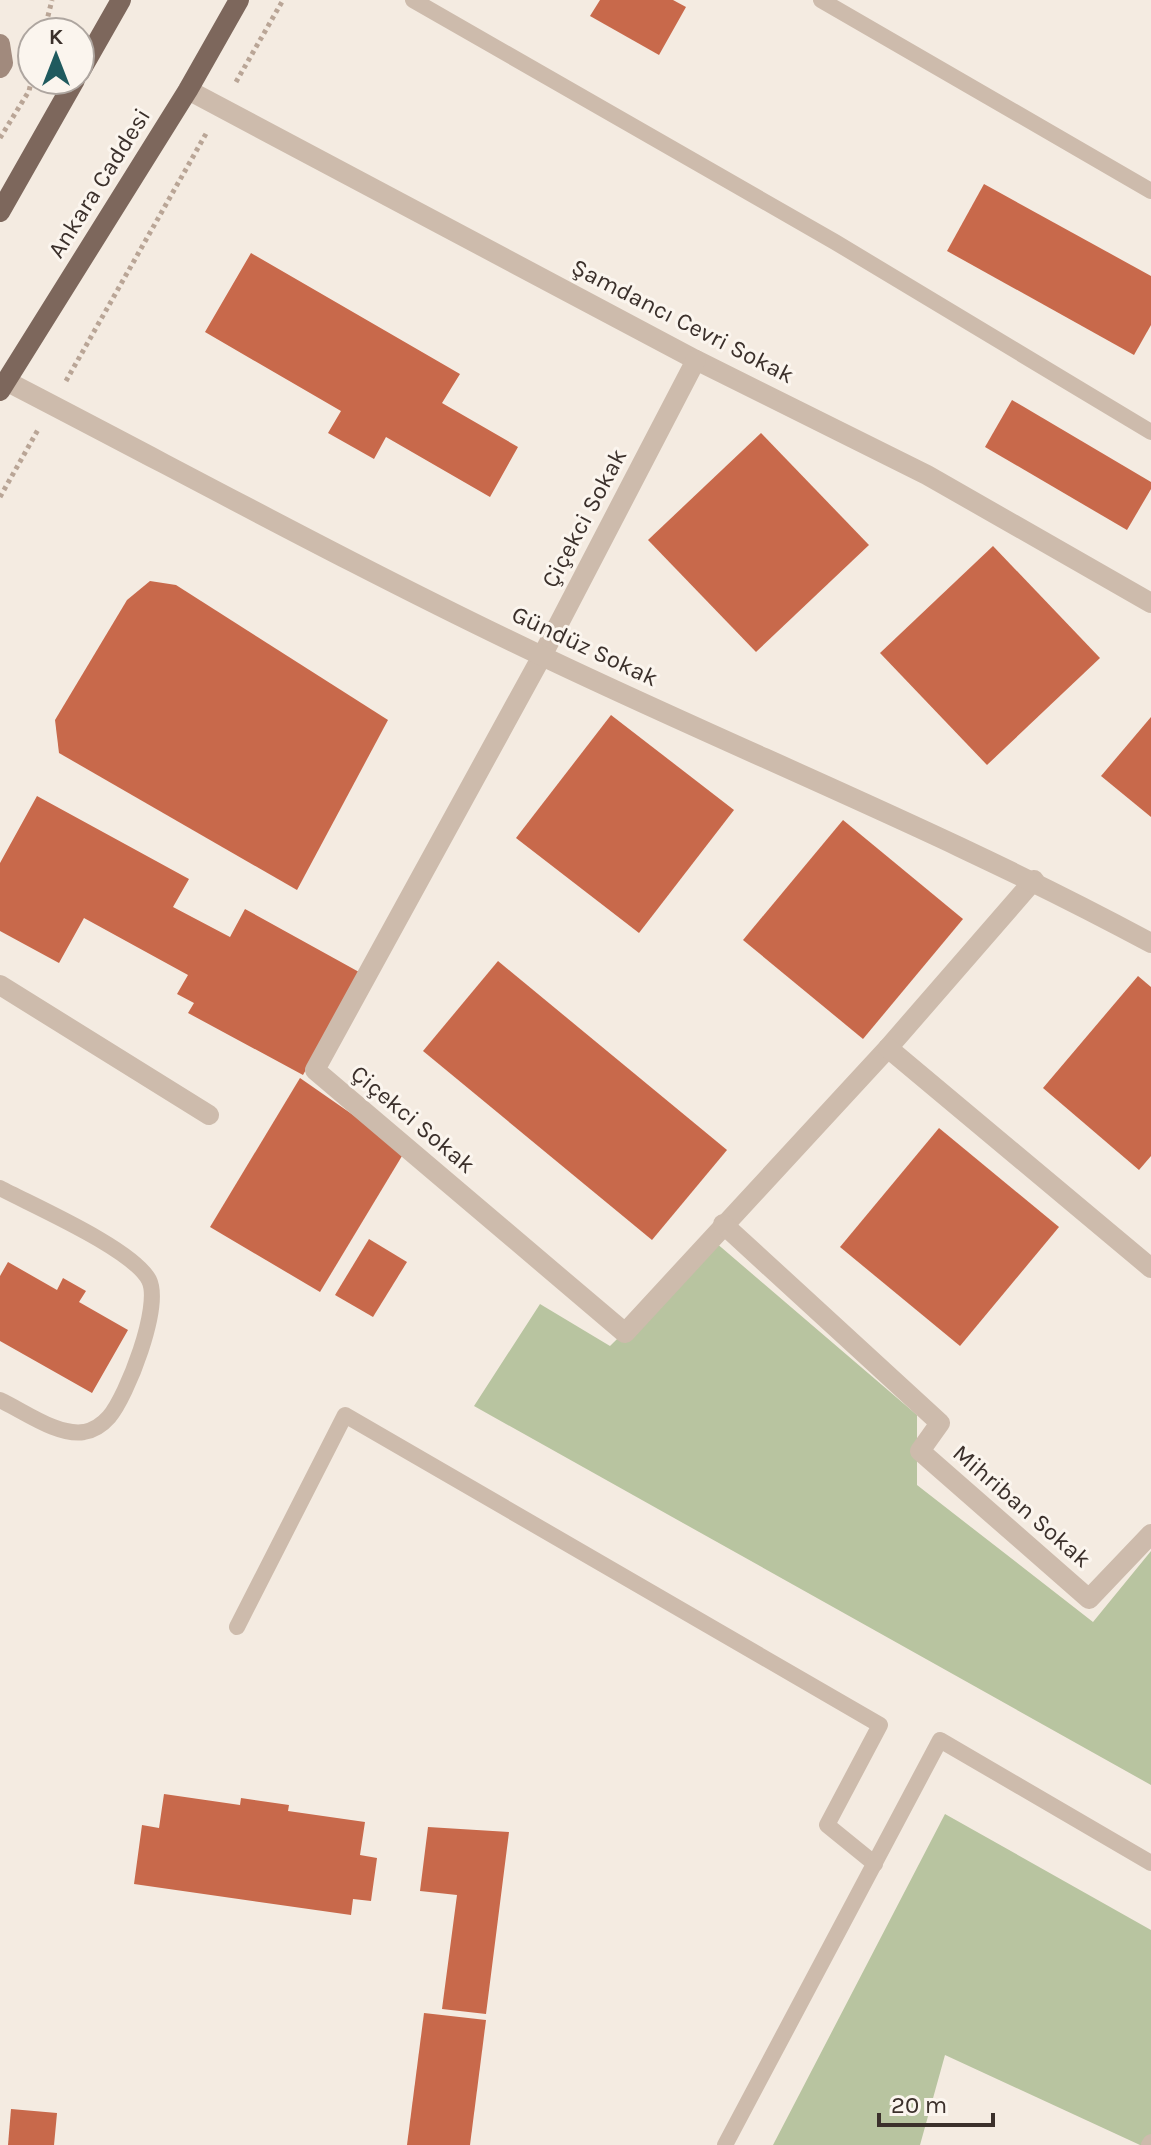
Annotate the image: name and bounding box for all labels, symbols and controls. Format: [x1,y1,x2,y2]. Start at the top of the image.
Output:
north arrow [16,16,96,96]
text: K [49,24,64,50]
street label: Ankara Caddesi [42,103,156,263]
street label: Şamdancı Cevri Sokak [567,253,799,389]
street label: Çiçekci Sokak [536,444,632,592]
street label: Gündüz Sokak [507,600,663,692]
street label: Çiçekci Sokak [345,1059,481,1179]
street label: Mihriban Sokak [947,1439,1097,1573]
scale bar [879,2077,993,2127]
text: 20 m [891,2091,947,2119]

